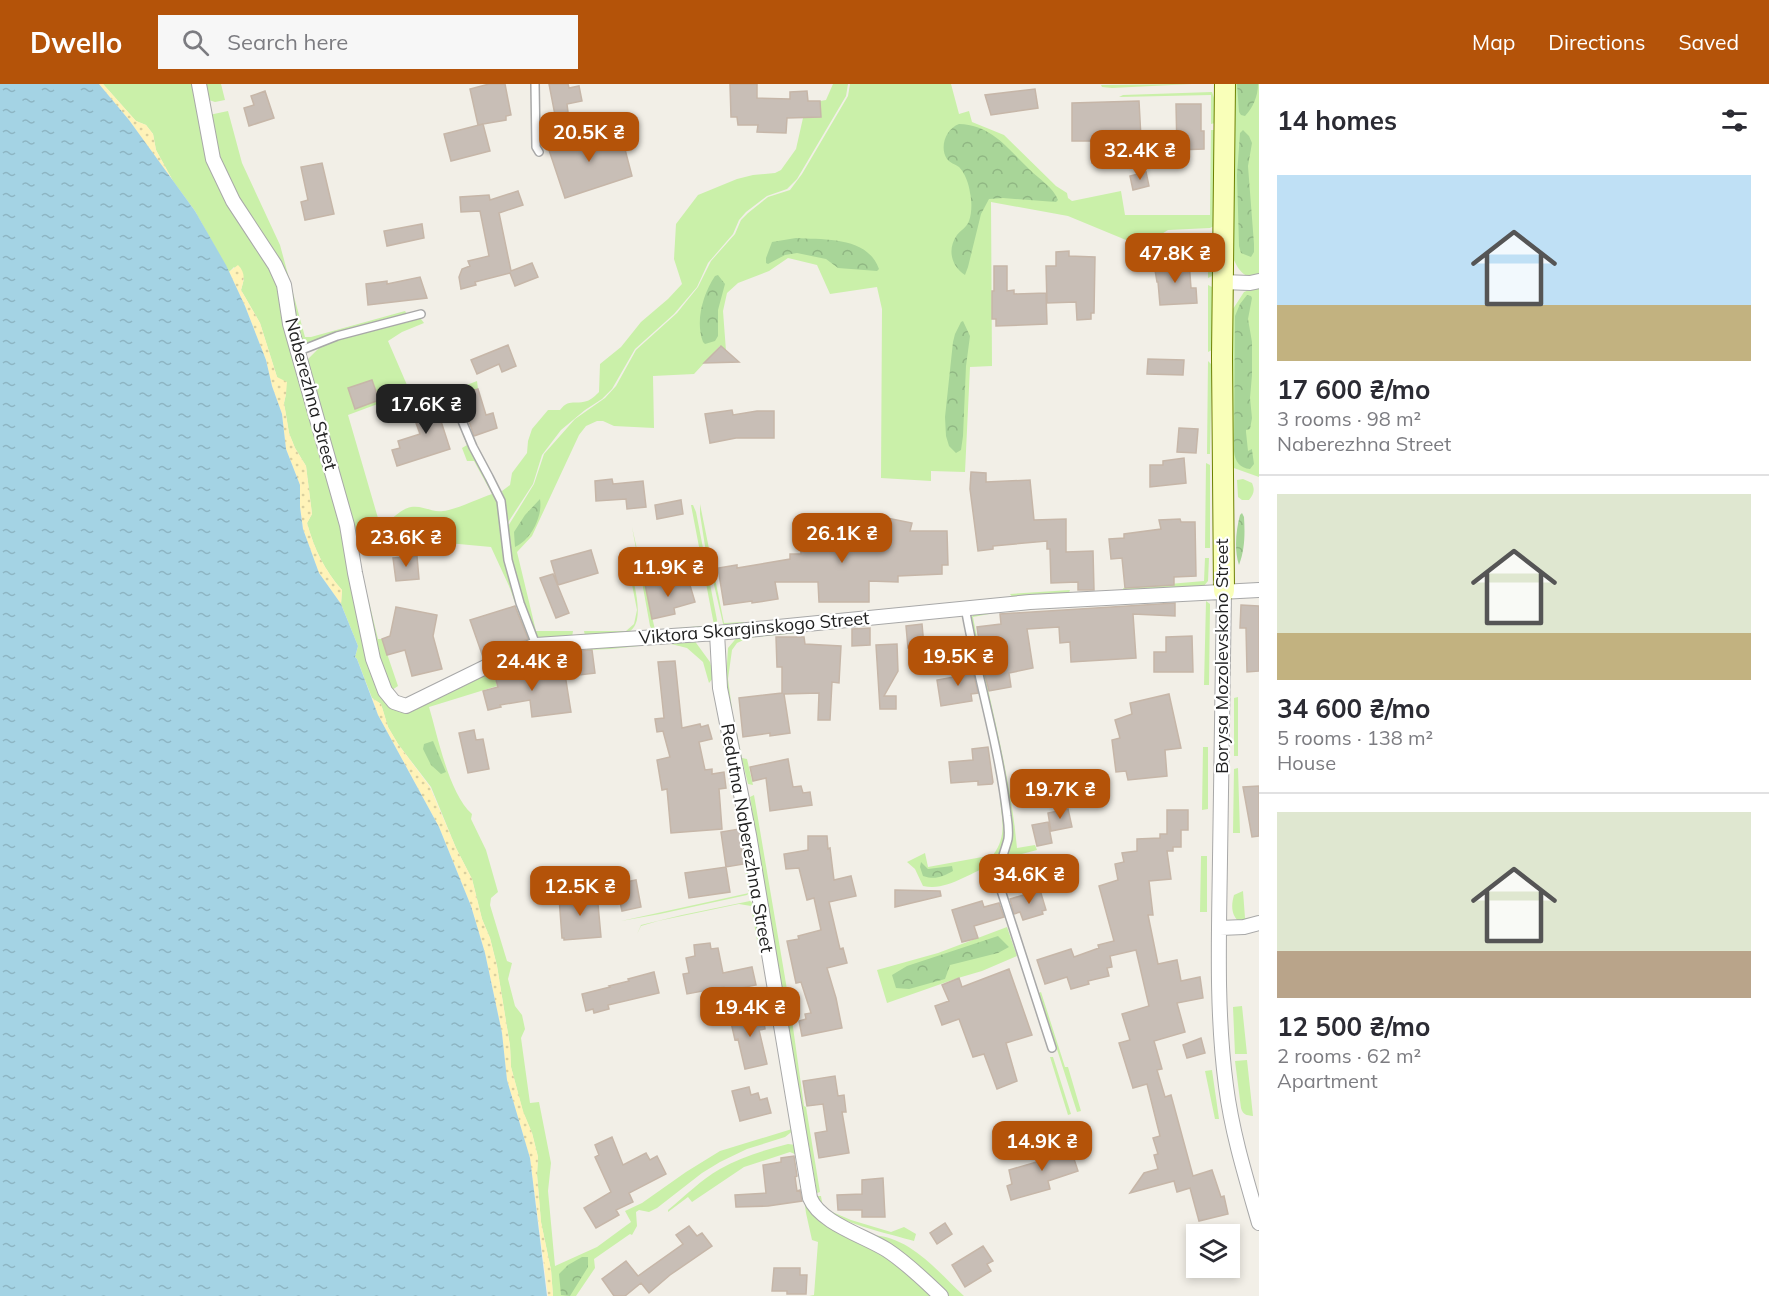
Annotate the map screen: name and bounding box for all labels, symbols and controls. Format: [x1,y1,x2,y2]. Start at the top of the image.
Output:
search box [158,15,578,69]
text: Dwello [30,25,122,60]
icon: search [179,26,212,59]
text: Search here [227,28,348,56]
text: Map [1472,29,1515,55]
text: Directions [1548,29,1645,55]
text: Saved [1678,29,1739,55]
text: 14 homes [1277,104,1397,137]
icon: filters [1718,104,1751,137]
pin: 20.5K ₴ [534,112,644,163]
text: 20.5K ₴ [553,119,625,144]
pin: 32.4K ₴ [1085,130,1195,181]
text: 32.4K ₴ [1104,137,1176,162]
icon: home [1460,214,1568,322]
pin: 47.8K ₴ [1120,233,1230,284]
text: 47.8K ₴ [1139,240,1211,265]
street label: Naberezhna Street [280,315,343,473]
text: 17 600 ₴/mo [1277,373,1430,406]
pin: 17.6K ₴ [371,384,481,435]
text: 17.6K ₴ [390,391,462,416]
text: 3 rooms · 98 m² [1277,406,1421,431]
text: Naberezhna Street [1277,431,1451,456]
pin: 26.1K ₴ [787,513,897,564]
pin: 23.6K ₴ [351,517,461,568]
text: 26.1K ₴ [806,520,878,545]
text: 23.6K ₴ [370,524,442,549]
icon: home [1460,533,1568,641]
street label: Borysa Mozolevskoho Street [1210,538,1233,774]
pin: 11.9K ₴ [613,547,723,598]
text: 11.9K ₴ [632,554,704,579]
street label: Viktora Skarginskogo Street [638,606,870,649]
pin: 19.5K ₴ [903,636,1013,687]
pin: 24.4K ₴ [477,641,587,692]
text: 19.5K ₴ [922,643,994,668]
text: 24.4K ₴ [496,648,568,673]
text: 34 600 ₴/mo [1277,692,1430,725]
street label: Redutna Naberezhna Street [716,722,779,954]
text: 5 rooms · 138 m² [1277,725,1433,750]
text: House [1277,750,1336,775]
pin: 19.7K ₴ [1005,769,1115,820]
text: 19.7K ₴ [1024,776,1096,801]
icon: home [1460,851,1568,959]
pin: 34.6K ₴ [974,854,1084,905]
text: 34.6K ₴ [993,861,1065,886]
pin: 12.5K ₴ [525,866,635,917]
text: 12.5K ₴ [544,873,616,898]
pin: 19.4K ₴ [695,987,805,1038]
text: 19.4K ₴ [714,994,786,1019]
text: 12 500 ₴/mo [1277,1010,1430,1043]
text: 2 rooms · 62 m² [1277,1043,1421,1068]
text: Apartment [1277,1068,1378,1093]
pin: 14.9K ₴ [987,1121,1097,1172]
text: 14.9K ₴ [1006,1128,1078,1153]
map controls [1186,1224,1240,1278]
button: layers [1186,1224,1240,1278]

